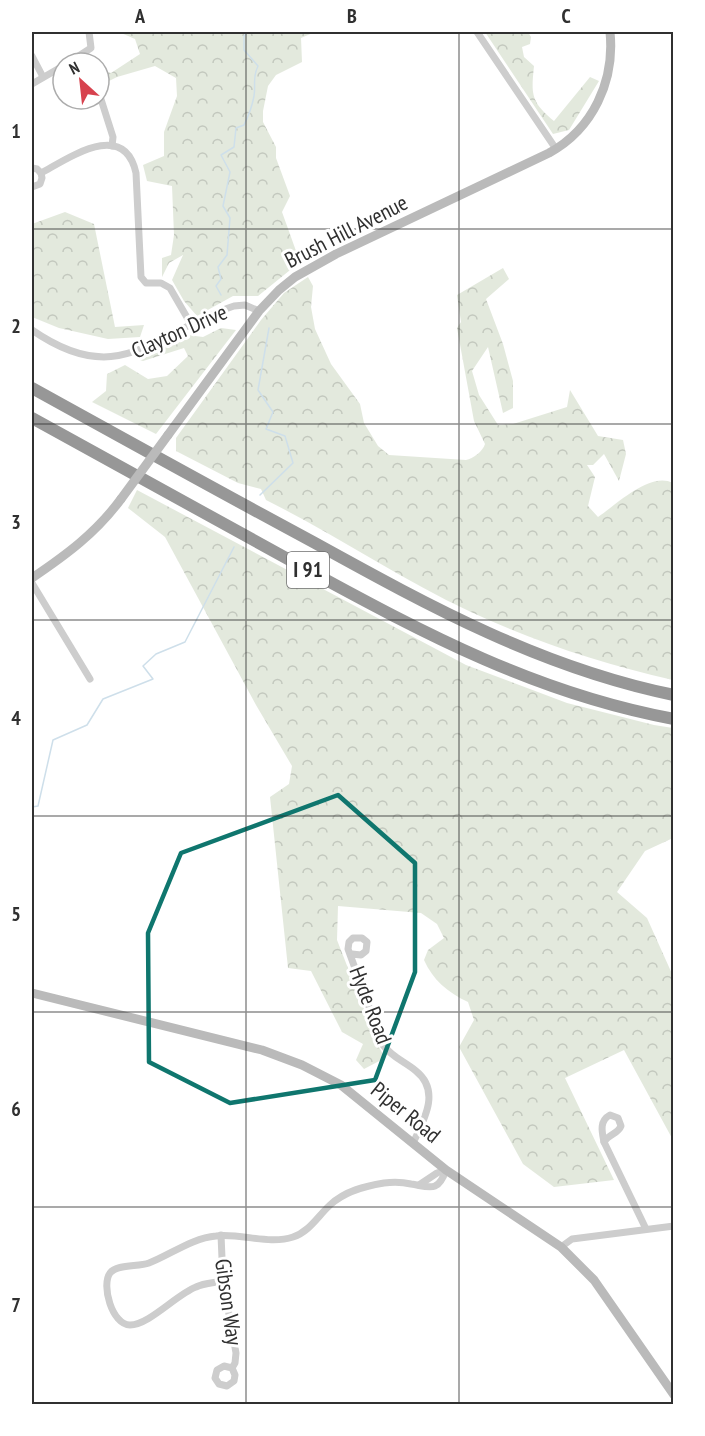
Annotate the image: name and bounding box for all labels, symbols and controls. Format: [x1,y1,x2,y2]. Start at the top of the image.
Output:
text: A [134,3,146,29]
text: B [347,3,357,29]
text: C [561,3,571,29]
north arrow [51,51,111,111]
text: N [66,57,83,79]
text: 1 [11,118,21,144]
street label: Brush Hill Avenue [280,188,412,274]
street label: Clayton Drive [127,297,231,365]
text: 2 [11,313,21,339]
text: 3 [11,509,21,535]
road number: I 91 [287,552,329,588]
text: 4 [11,705,21,731]
text: 5 [11,901,21,927]
street label: Hyde Road [343,962,399,1048]
street label: Piper Road [365,1075,447,1149]
text: 6 [11,1096,21,1122]
street label: Gibson Way [209,1257,249,1348]
text: 7 [11,1292,21,1318]

